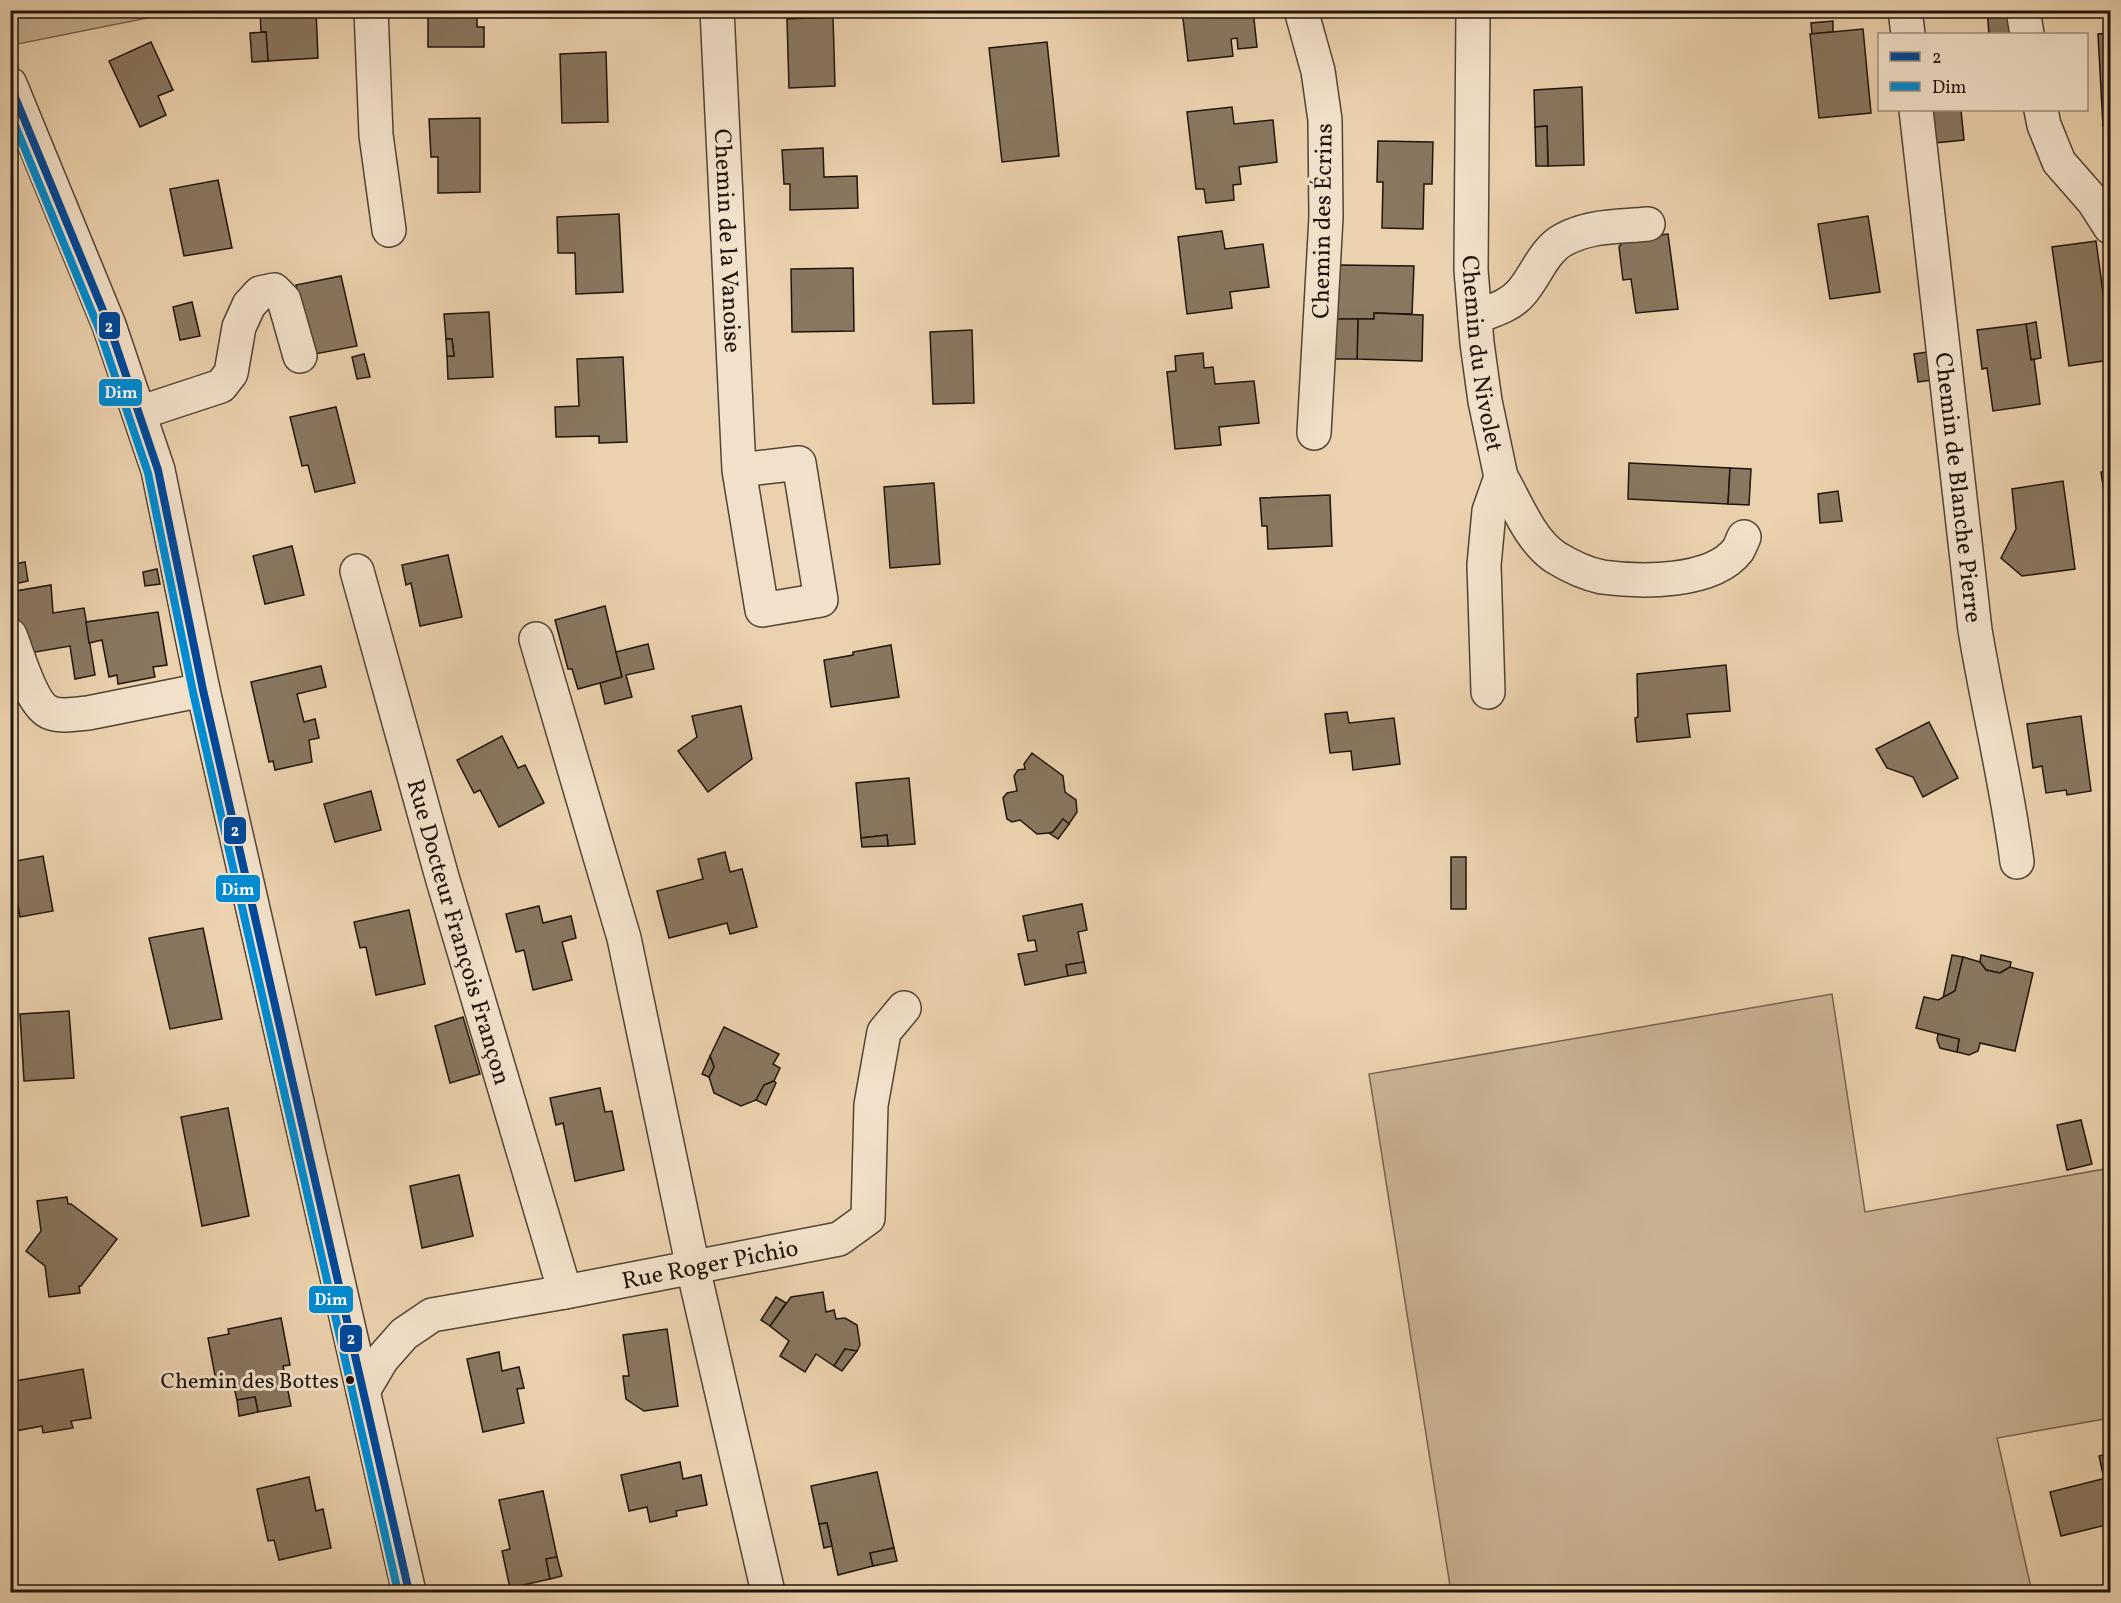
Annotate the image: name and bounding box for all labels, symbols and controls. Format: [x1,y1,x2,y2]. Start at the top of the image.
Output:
legend [1878,33,2088,111]
text: 2 [1932,46,1942,71]
text: Dim [1932,76,1967,101]
street label: Chemin des Écrins [1305,123,1343,319]
street label: Chemin de la Vanoise [704,128,748,354]
street label: Chemin du Nivolet [1452,255,1510,455]
line badge: 2 [98,311,121,340]
text: 2 [105,317,113,339]
street label: Chemin de Blanche Pierre [1925,351,1989,625]
line badge: Dim [98,378,143,407]
text: Dim [105,383,137,405]
street label: Rue Docteur François Françon [397,776,518,1089]
line badge: 2 [223,816,247,845]
text: 2 [231,821,239,843]
line badge: Dim [215,874,261,903]
text: Dim [222,880,254,902]
street label: Rue Roger Pichio [619,1232,802,1300]
line badge: Dim [308,1285,354,1314]
text: Dim [315,1290,347,1312]
line badge: 2 [339,1324,363,1353]
text: 2 [347,1329,355,1351]
place label: Chemin des Bottes [161,1367,339,1398]
marker: Chemin des Bottes [344,1374,356,1386]

